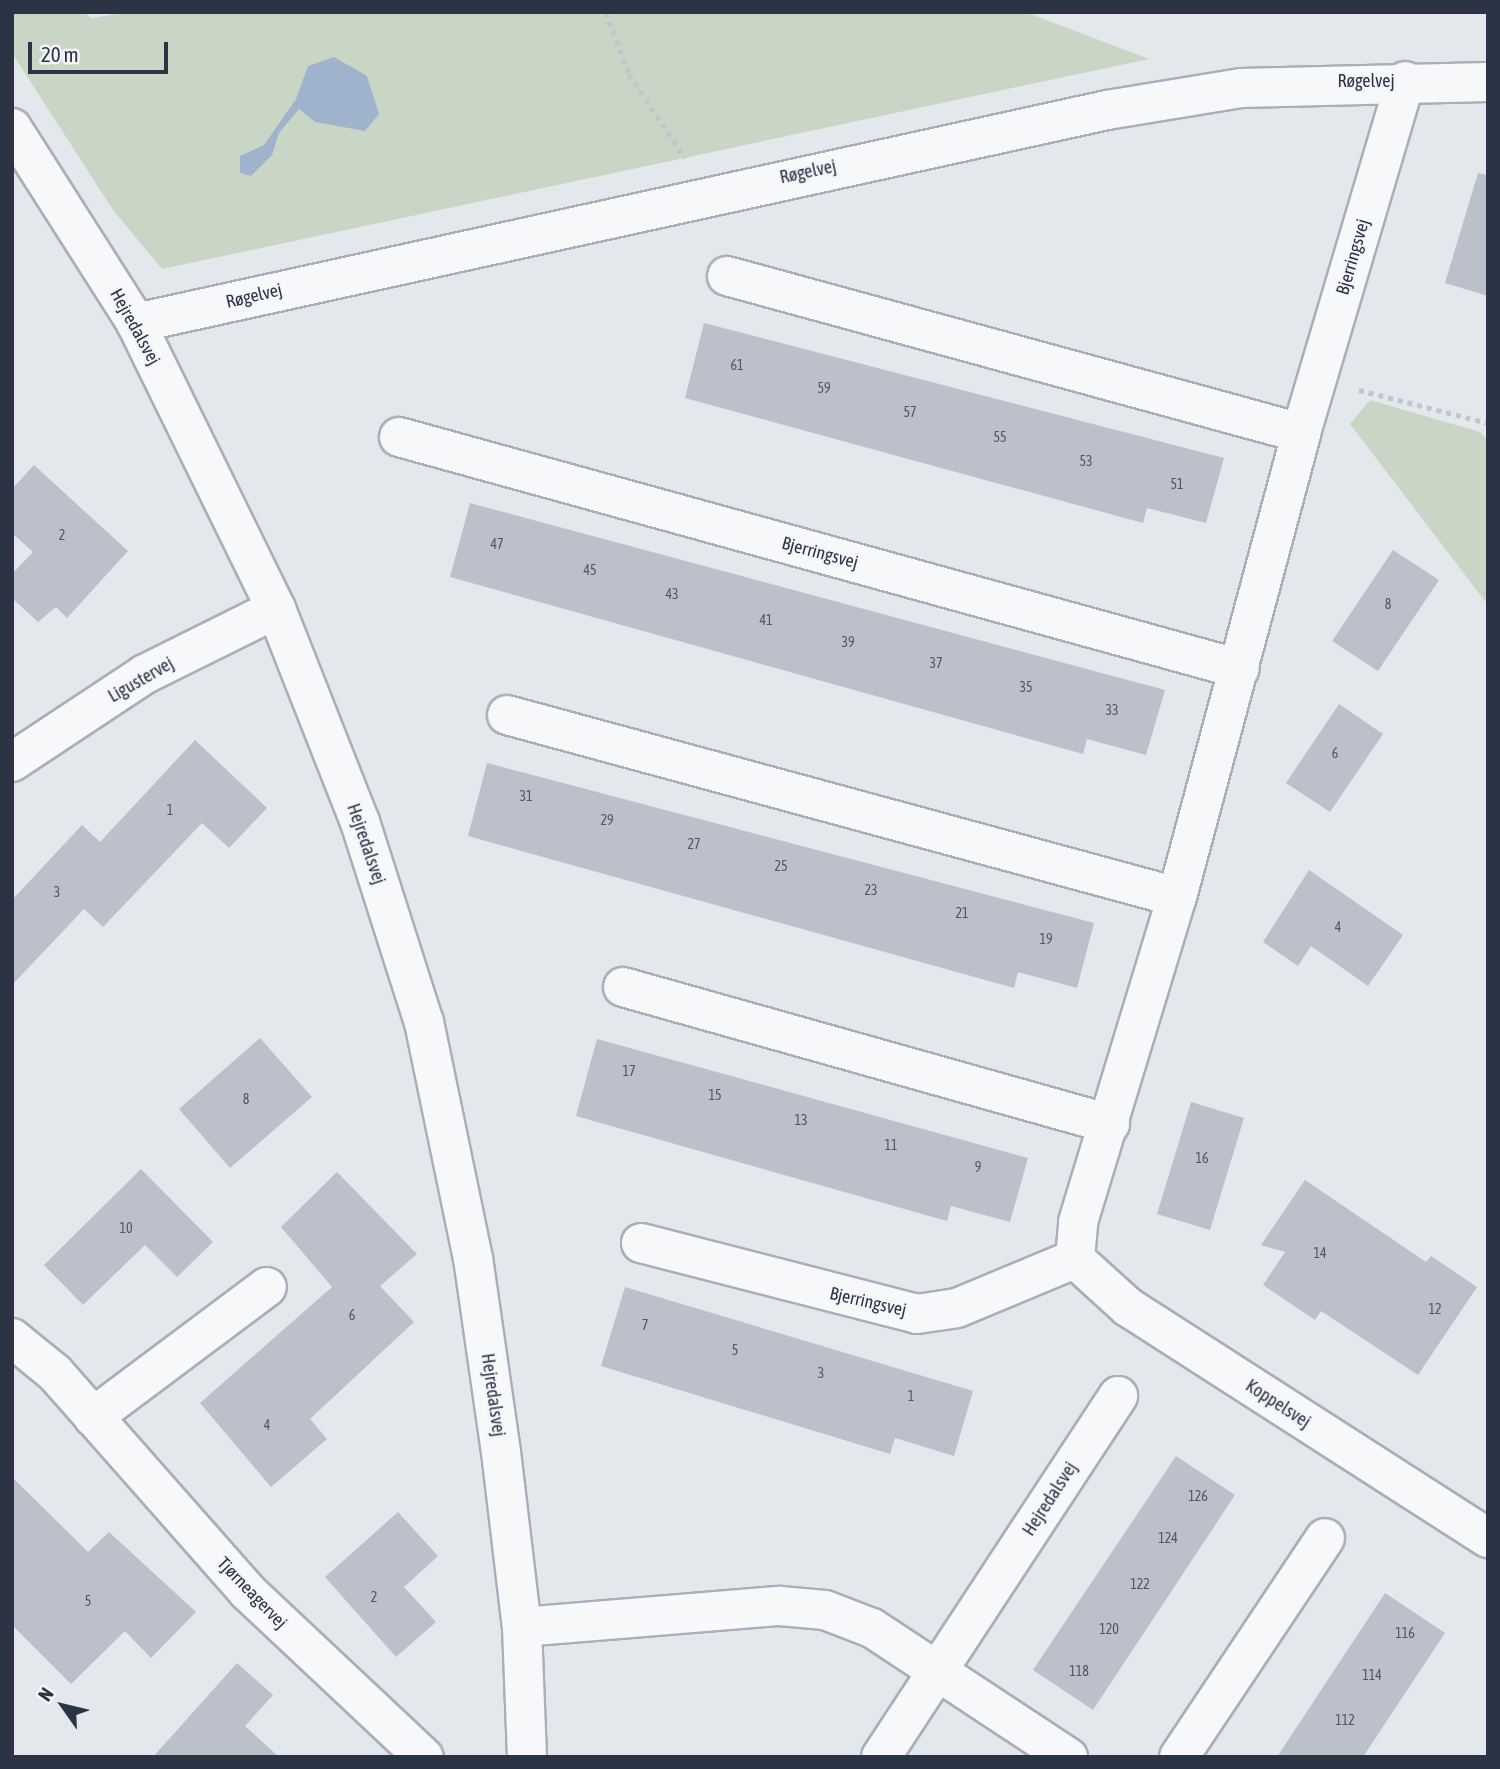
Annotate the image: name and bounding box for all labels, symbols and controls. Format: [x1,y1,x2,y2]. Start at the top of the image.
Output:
scale bar [32,28,172,72]
text: 20 m [41,42,79,66]
street label: Røgelvej [1337,70,1395,92]
street label: Røgelvej [778,155,838,189]
street label: Bjerringsvej [1332,217,1374,297]
street label: Røgelvej [224,279,284,313]
street label: Hejredalsvej [105,285,165,369]
house number: 61 [730,357,744,373]
house number: 59 [817,380,831,396]
house number: 57 [903,404,917,420]
house number: 55 [993,429,1007,445]
house number: 53 [1079,453,1093,469]
house number: 51 [1170,476,1184,492]
house number: 2 [59,527,65,543]
street label: Bjerringsvej [780,532,860,574]
house number: 47 [490,536,504,552]
house number: 45 [583,562,597,578]
house number: 43 [665,586,679,602]
house number: 8 [1385,596,1391,612]
house number: 41 [759,612,773,628]
house number: 39 [841,634,855,650]
street label: Ligustervej [104,653,178,707]
house number: 37 [929,655,943,671]
house number: 35 [1019,679,1033,695]
house number: 33 [1105,702,1119,718]
house number: 6 [1332,745,1338,761]
house number: 31 [519,788,533,804]
street label: Hejredalsvej [342,801,390,887]
house number: 1 [167,802,173,818]
house number: 29 [600,812,614,828]
house number: 27 [687,836,701,852]
house number: 25 [774,858,788,874]
house number: 23 [864,882,878,898]
house number: 3 [54,884,60,900]
house number: 21 [955,905,969,921]
house number: 4 [1335,919,1341,935]
house number: 19 [1039,931,1053,947]
house number: 17 [622,1063,636,1079]
house number: 15 [708,1087,722,1103]
house number: 8 [243,1091,249,1107]
house number: 13 [794,1112,808,1128]
house number: 11 [884,1137,898,1153]
house number: 16 [1195,1150,1209,1166]
house number: 9 [975,1159,981,1175]
house number: 10 [119,1220,133,1236]
house number: 14 [1313,1245,1327,1261]
street label: Bjerringsvej [828,1283,908,1321]
house number: 12 [1428,1301,1442,1317]
house number: 6 [349,1307,355,1323]
house number: 7 [642,1317,648,1333]
house number: 5 [732,1342,738,1358]
street label: Hejredalsvej [476,1352,510,1438]
house number: 3 [818,1365,824,1381]
street label: Koppelsvej [1242,1375,1314,1433]
house number: 1 [908,1388,914,1404]
house number: 4 [264,1417,270,1433]
street label: Hejredalsvej [1018,1458,1082,1540]
house number: 126 [1188,1488,1208,1504]
house number: 124 [1158,1530,1178,1546]
street label: Tjørneagervej [213,1553,291,1633]
house number: 122 [1130,1576,1150,1592]
house number: 2 [371,1589,377,1605]
house number: 5 [85,1593,91,1609]
house number: 120 [1099,1621,1119,1637]
house number: 116 [1395,1625,1415,1641]
house number: 118 [1069,1663,1089,1679]
house number: 114 [1362,1667,1382,1683]
north arrow [28,1671,98,1741]
text: N [33,1683,58,1705]
house number: 112 [1335,1712,1355,1728]

